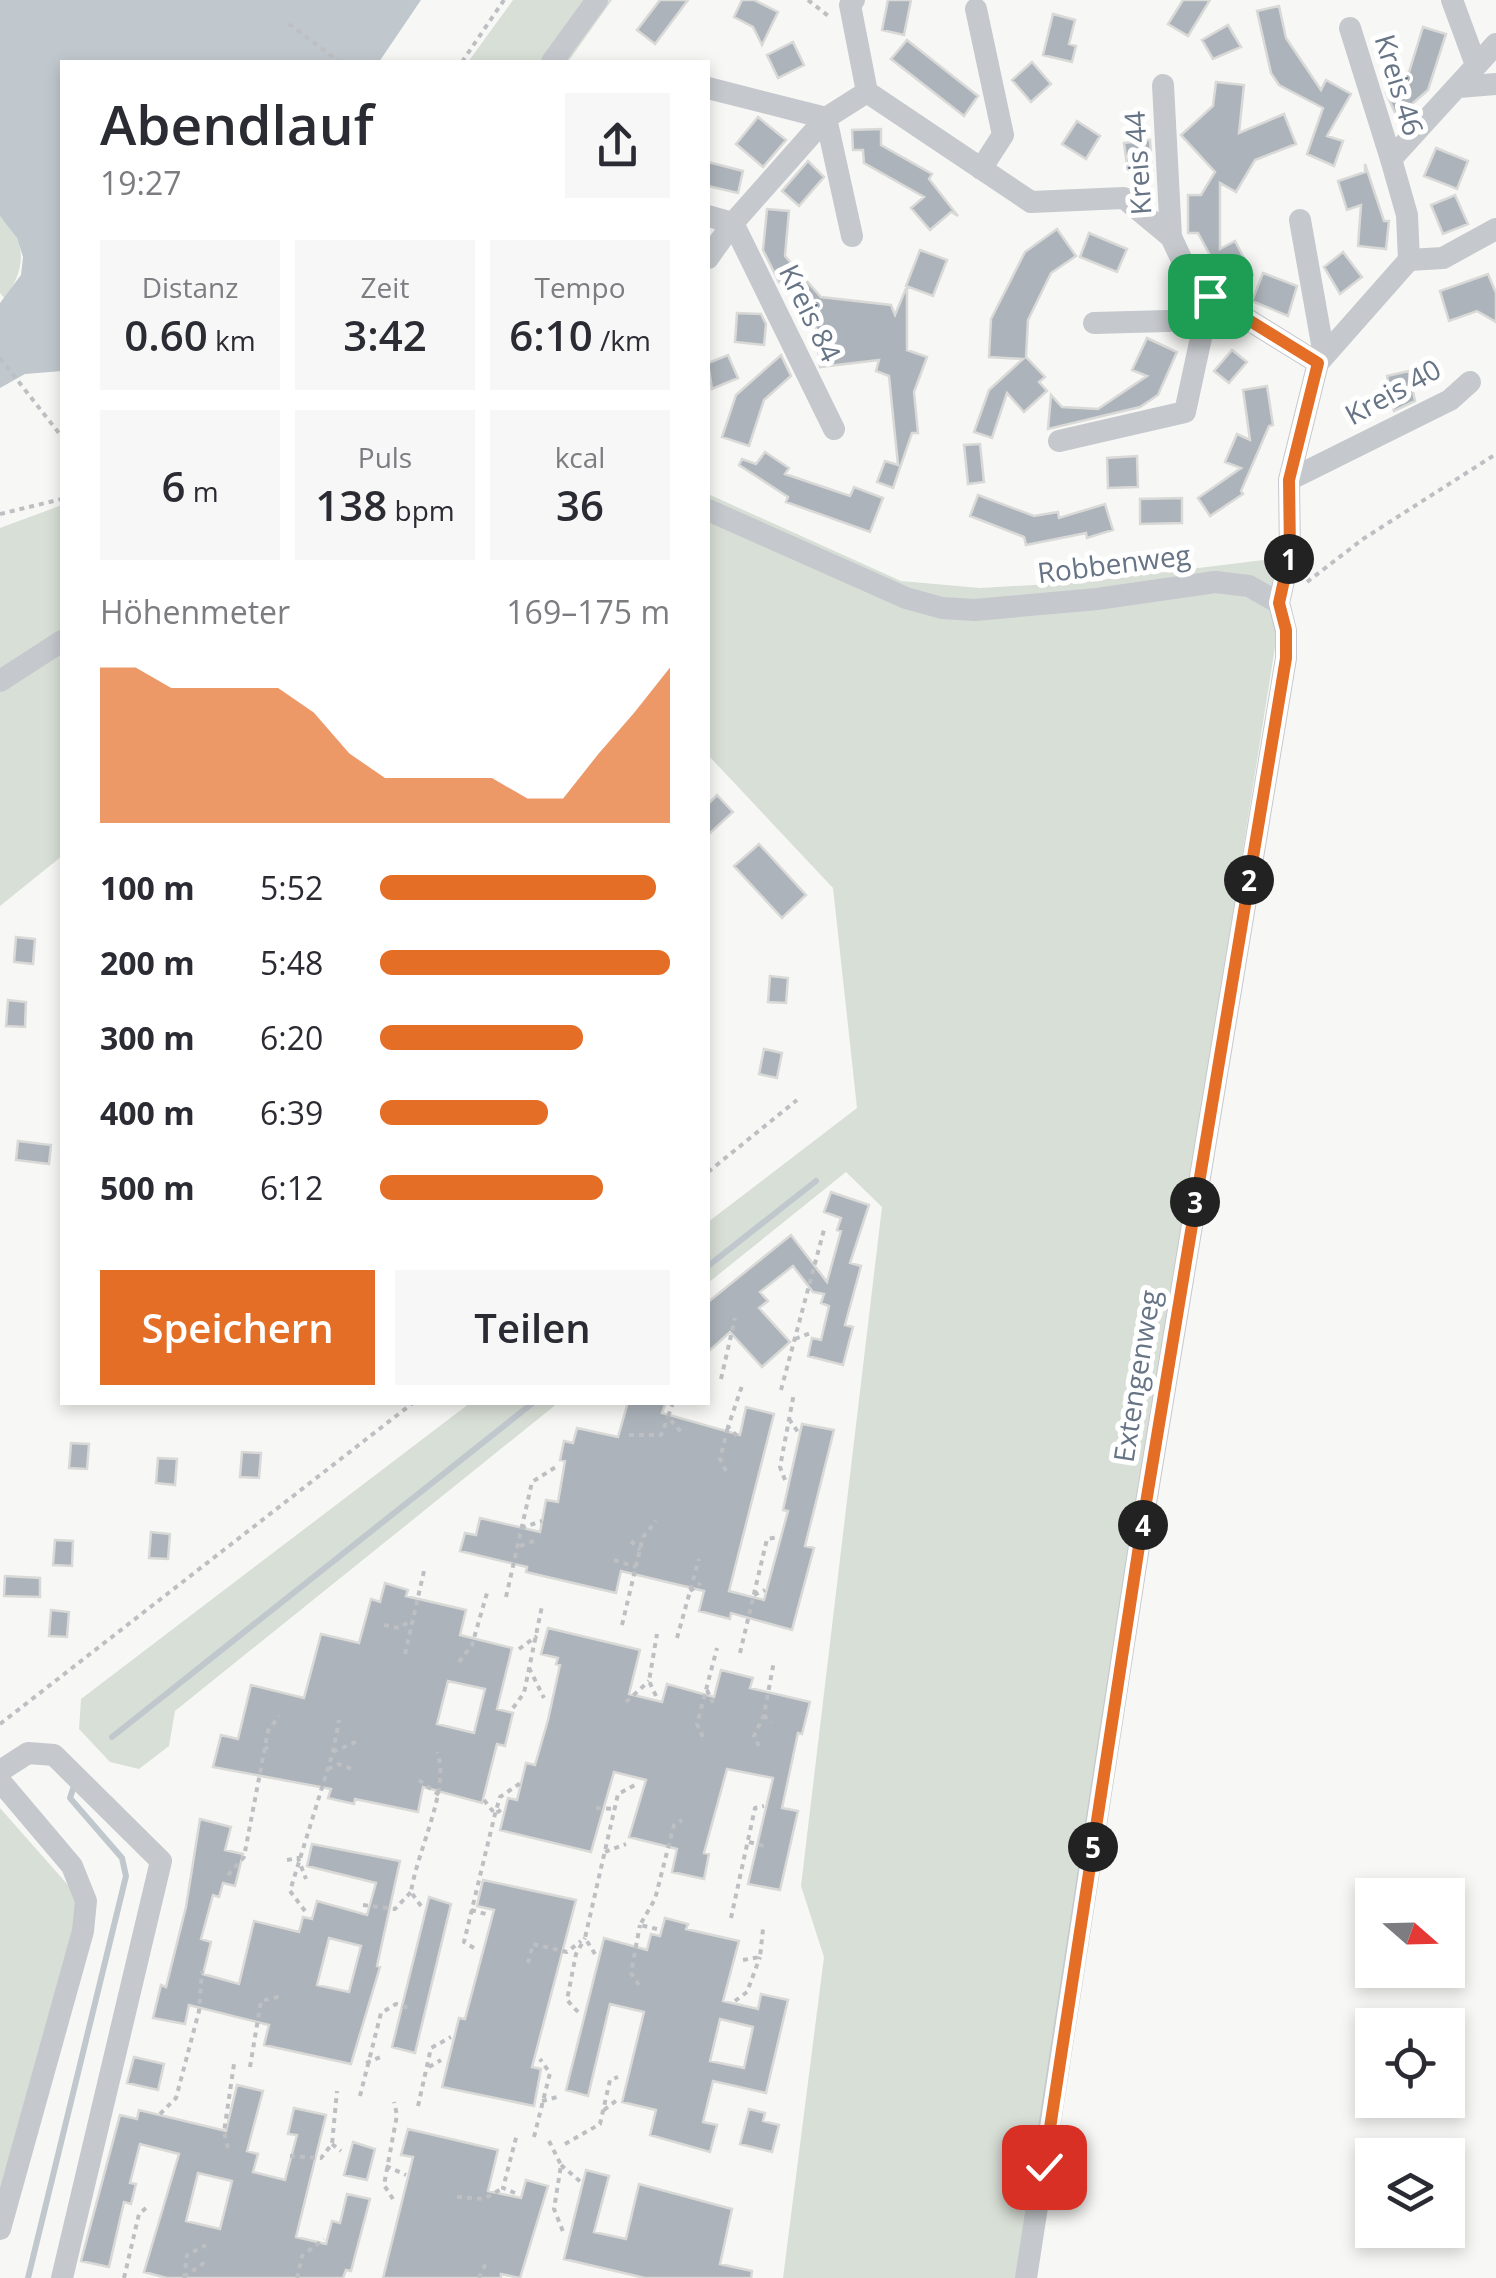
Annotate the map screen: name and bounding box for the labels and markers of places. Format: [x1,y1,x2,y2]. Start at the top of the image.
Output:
pin [1168,254,1253,339]
pin: 1 [1264,534,1314,584]
pin: 2 [1224,855,1274,905]
pin: 3 [1170,1177,1220,1227]
pin: 4 [1118,1500,1168,1550]
pin: 5 [1068,1822,1118,1872]
pin [1002,2125,1087,2210]

